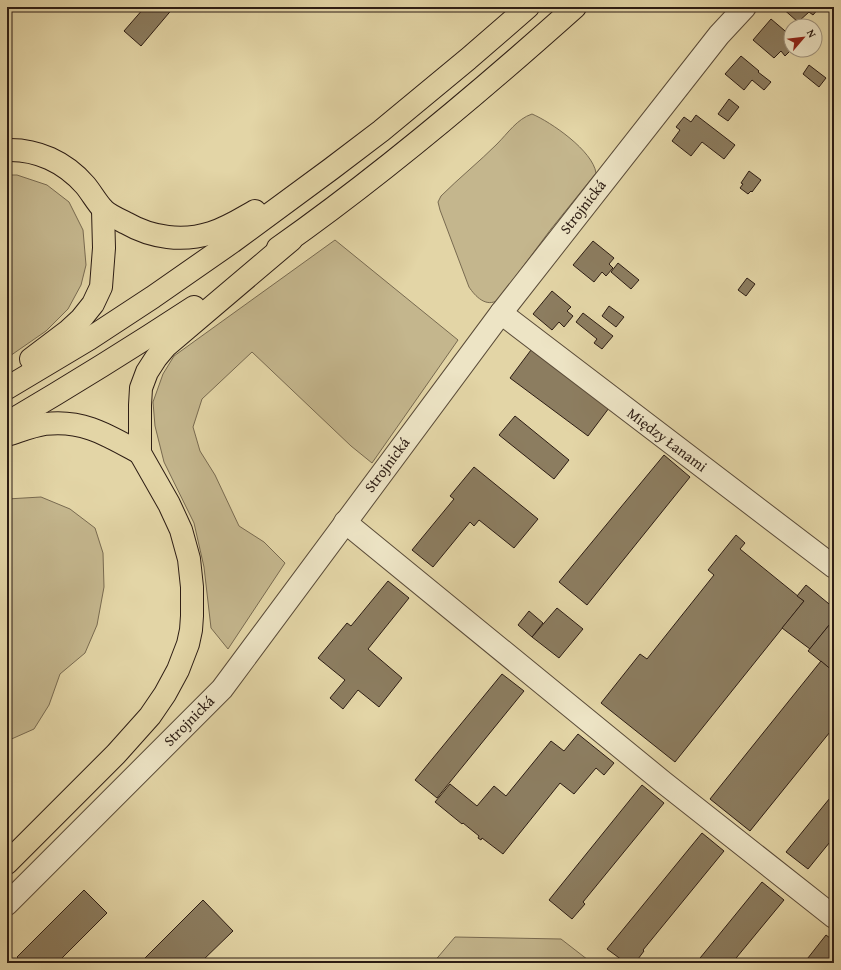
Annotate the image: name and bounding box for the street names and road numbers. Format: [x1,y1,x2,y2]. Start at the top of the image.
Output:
street label: Strojnická [555,175,611,238]
street label: Między Łanami [623,403,712,477]
street label: Strojnická [359,433,414,497]
street label: Strojnická [159,691,219,751]

